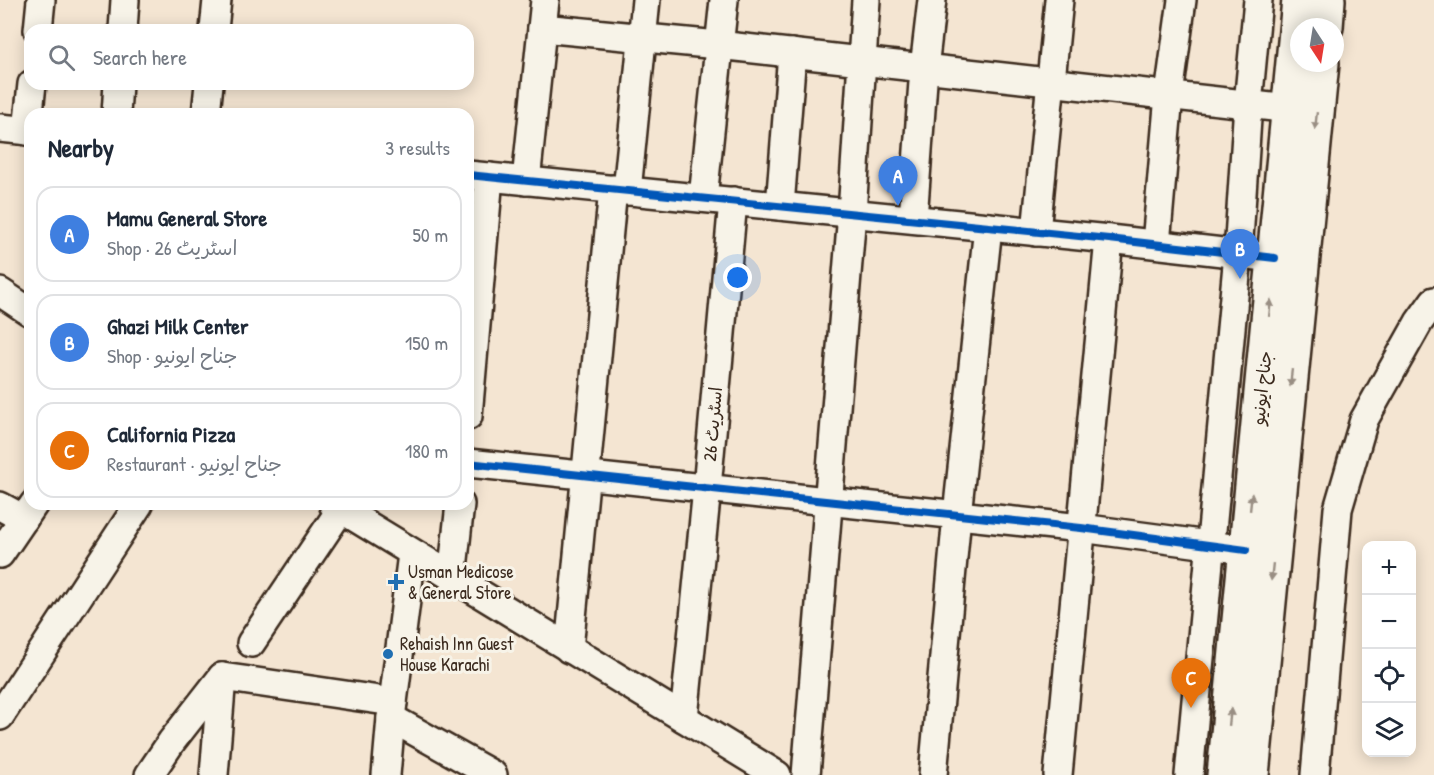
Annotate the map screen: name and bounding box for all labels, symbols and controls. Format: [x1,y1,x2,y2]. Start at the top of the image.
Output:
north arrow [1290,18,1344,72]
search box [24,24,474,90]
icon: search [45,41,78,74]
text: Search here [93,42,187,72]
one-way arrow [1311,112,1321,131]
text: Nearby [48,130,114,165]
text: 3 results [385,134,450,161]
pin: A [878,156,918,206]
text: Mamu General Store [107,203,267,233]
text: A [65,221,74,248]
text: 50 m [412,221,448,248]
pin: B [1220,230,1260,279]
text: Shop · اسٹریٹ 26 [107,234,237,261]
your location [723,263,752,292]
one-way arrow [1265,298,1275,317]
text: Ghazi Milk Center [107,311,248,341]
text: B [64,329,75,356]
text: 150 m [405,329,448,356]
text: Shop · جناح ایونیو [107,342,237,369]
street label: جناح ایونیو [1245,350,1278,427]
one-way arrow [1286,369,1296,388]
street label: اسٹریٹ 26 [697,386,728,462]
text: California Pizza [107,419,235,449]
text: C [64,437,75,464]
text: 180 m [405,437,448,464]
text: Restaurant · جناح ایونیو [107,450,282,477]
one-way arrow [1246,492,1256,511]
map controls [1362,541,1416,757]
button: + [1362,541,1416,595]
place label: Usman Medicose & General Store [408,559,514,605]
one-way arrow [1267,563,1277,582]
marker: Usman Medicose & General Store [389,575,403,589]
button: − [1362,595,1416,649]
place label: Rehaish Inn Guest House Karachi [400,631,514,677]
marker: Rehaish Inn Guest House Karachi [381,647,395,661]
button: locate [1362,649,1416,703]
pin: C [1172,658,1210,708]
button: layers [1362,703,1416,757]
one-way arrow [1225,707,1235,726]

